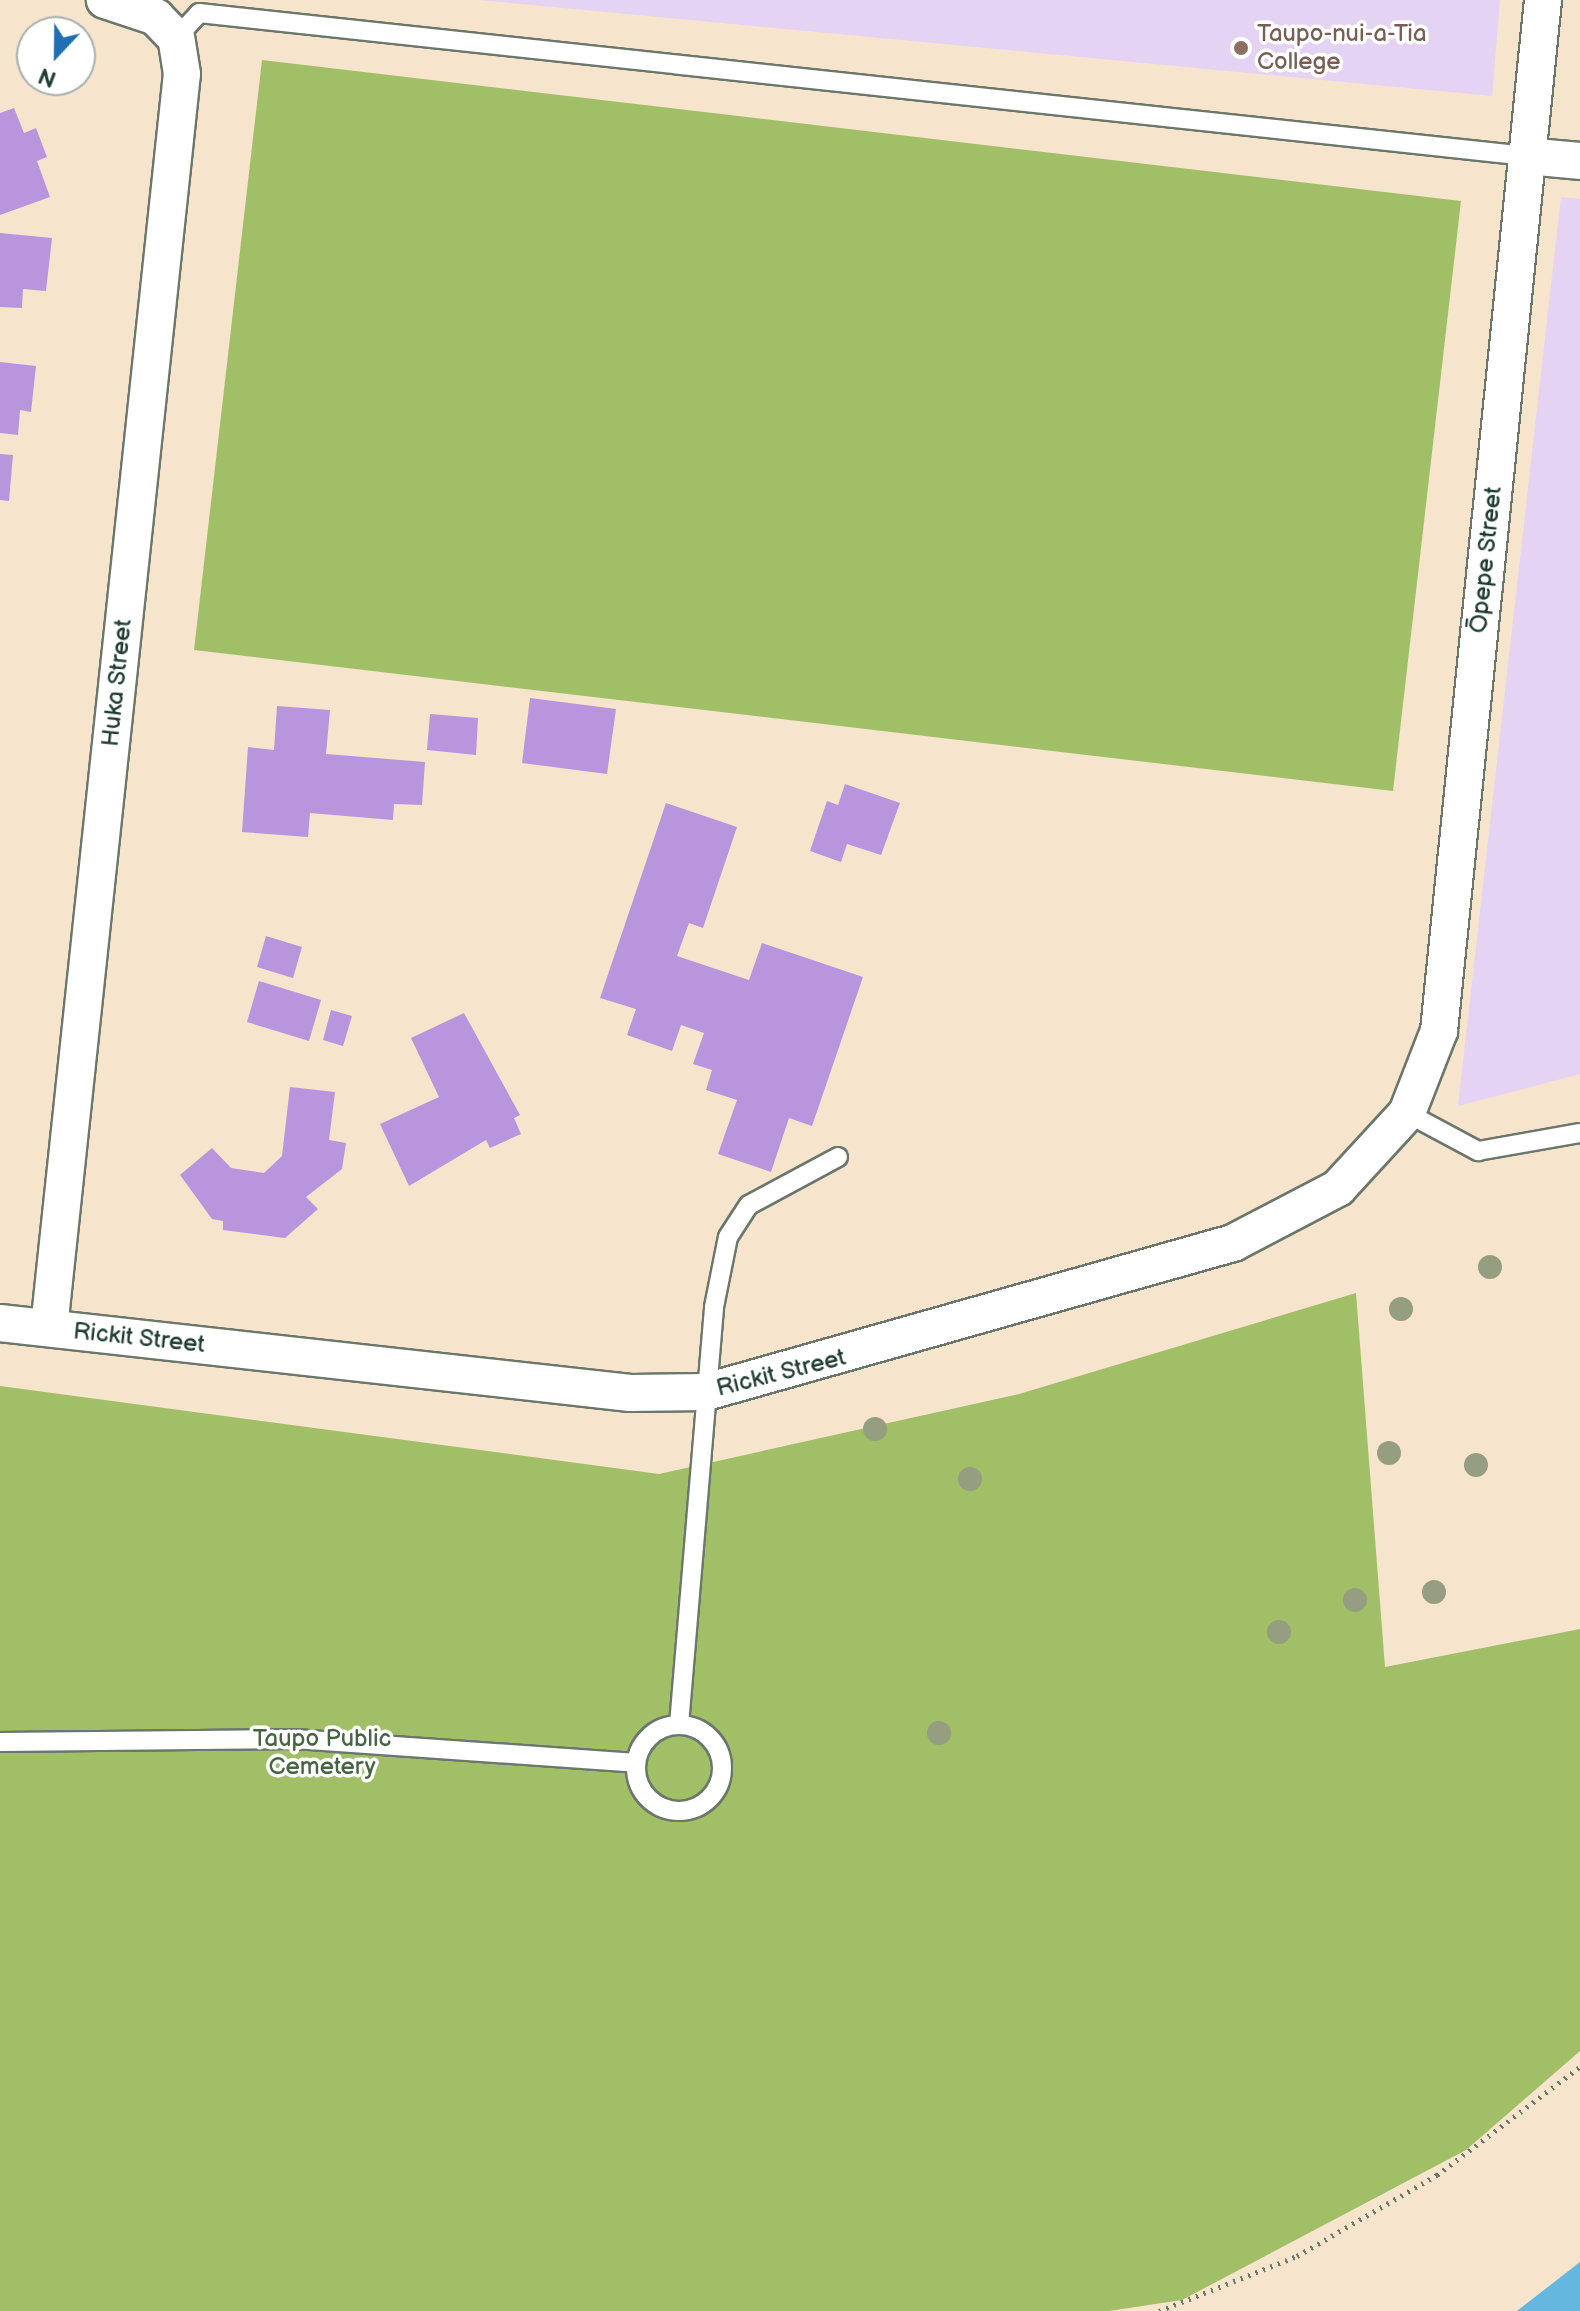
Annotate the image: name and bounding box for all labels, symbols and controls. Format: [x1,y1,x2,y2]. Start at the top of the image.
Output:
north arrow [16,16,96,96]
place label: Taupo-nui-a-Tia College [1257,20,1427,76]
marker: Taupo-nui-a-Tia College [1232,39,1250,57]
text: N [35,61,60,92]
street label: Ōpepe Street [1464,485,1508,635]
street label: Huka Street [96,618,138,748]
street label: Rickit Street [72,1317,206,1359]
street label: Rickit Street [713,1343,849,1403]
park label: Taupo Public Cemetery [253,1725,391,1781]

